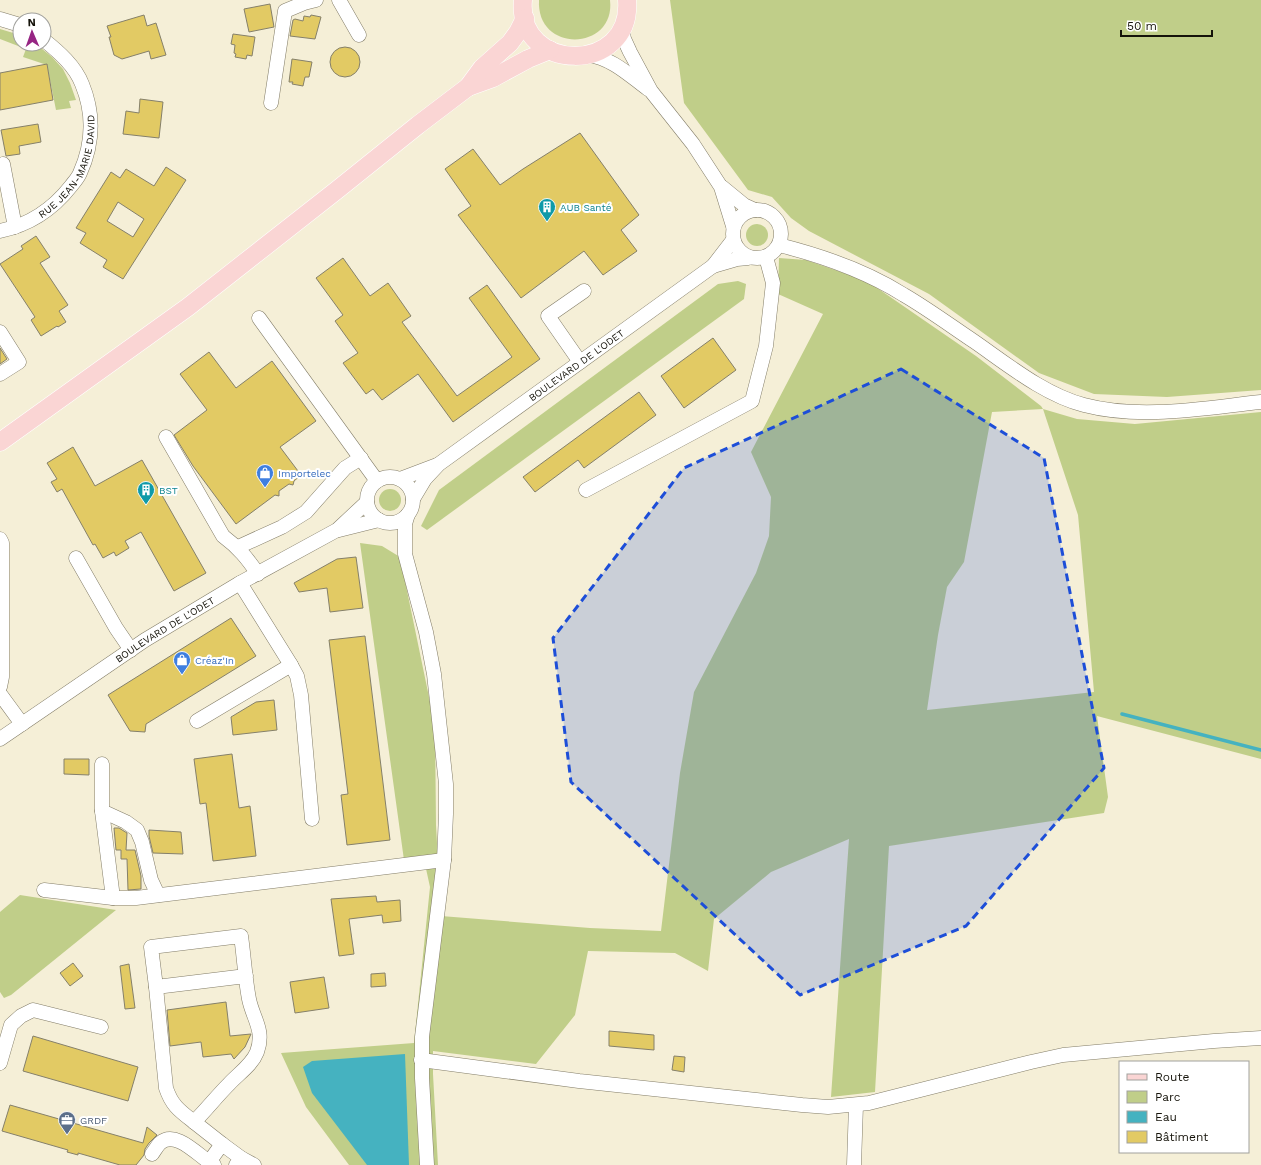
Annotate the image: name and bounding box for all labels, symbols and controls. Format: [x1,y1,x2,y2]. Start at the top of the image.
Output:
north arrow [12,12,52,52]
scale bar [1121,12,1212,38]
text: N [27,16,36,29]
text: 50 m [1127,19,1157,33]
street label: RUE JEAN-MARIE DAVID [36,114,96,220]
building icon: AUB Santé [537,197,557,222]
place label: AUB Santé [560,202,612,213]
street label: BOULEVARD DE L'ODET [526,327,626,403]
shop icon: Importelec [255,463,275,488]
place label: Importelec [278,468,331,479]
building icon: BST [136,480,156,505]
place label: BST [159,485,178,496]
street label: BOULEVARD DE L'ODET [113,594,216,664]
shop icon: Créaz'In [172,650,192,675]
place label: Créaz'In [195,655,234,666]
legend [1119,1061,1249,1153]
text: Route [1155,1070,1189,1084]
text: Parc [1155,1090,1181,1104]
office icon: GRDF [57,1110,77,1135]
text: Eau [1155,1110,1177,1124]
place label: GRDF [80,1115,107,1126]
text: Bâtiment [1155,1130,1208,1144]

